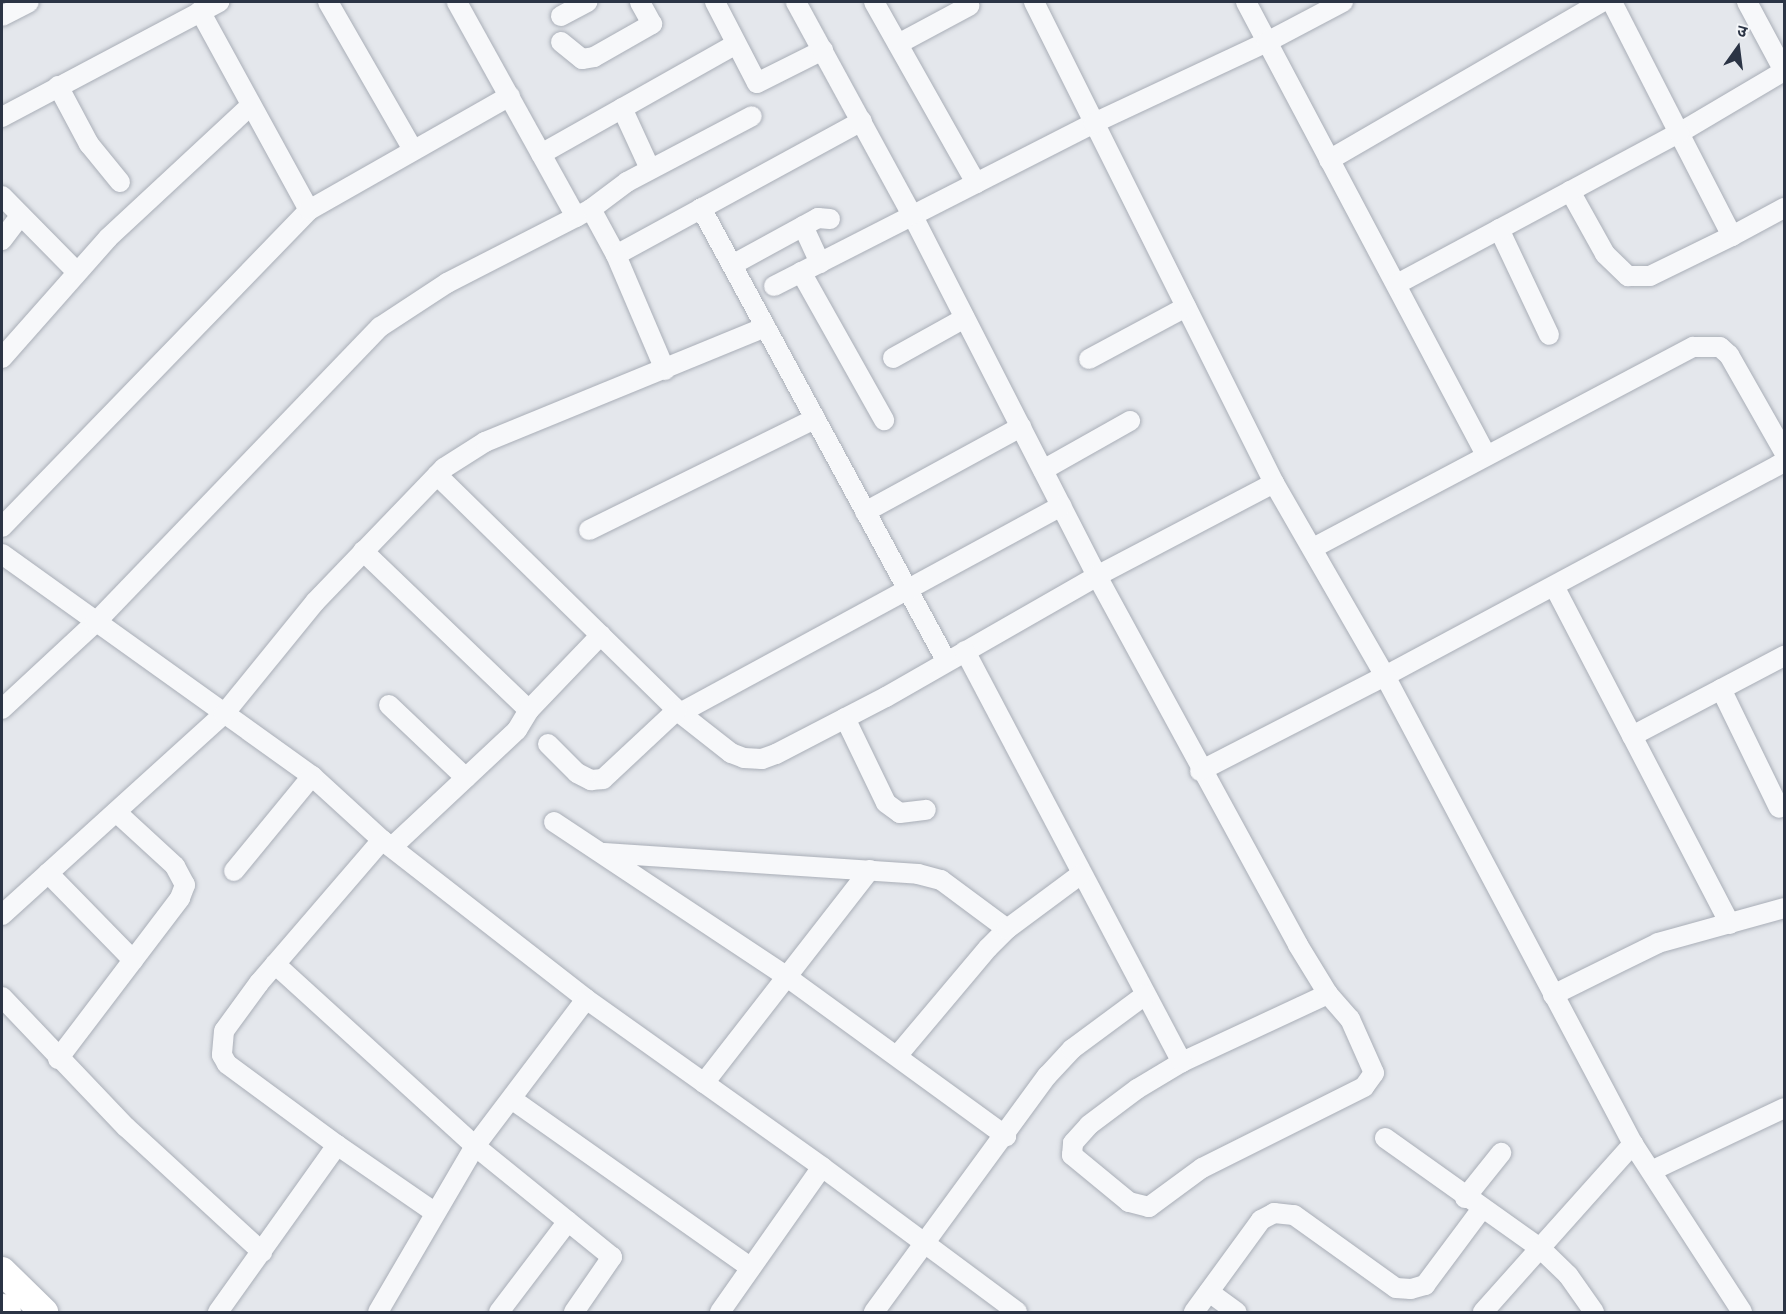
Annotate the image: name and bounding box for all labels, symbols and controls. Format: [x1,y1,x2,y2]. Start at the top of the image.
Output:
north arrow [1708,18,1768,78]
text: उ [1735,19,1750,42]

